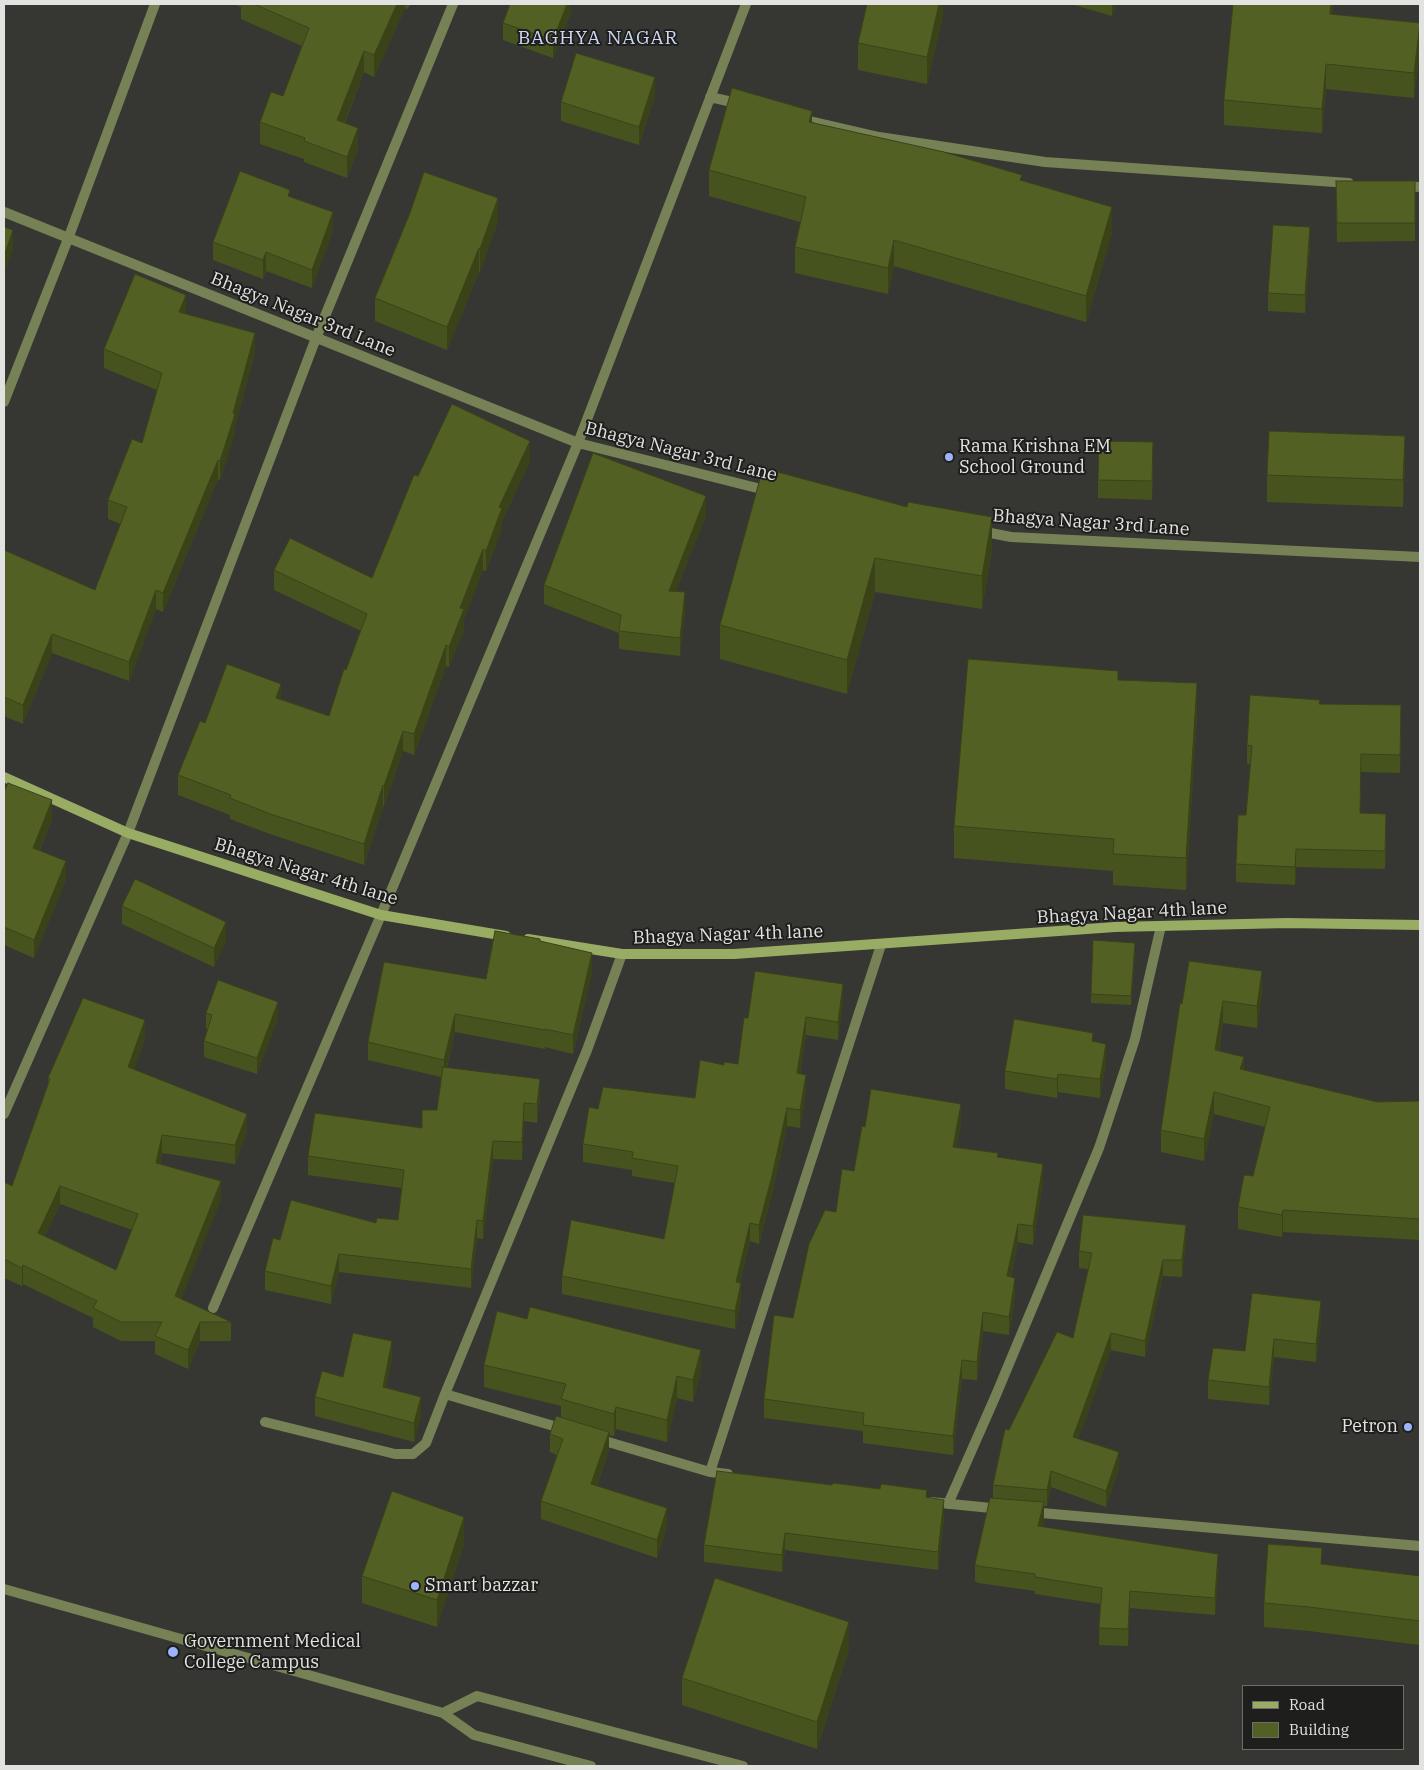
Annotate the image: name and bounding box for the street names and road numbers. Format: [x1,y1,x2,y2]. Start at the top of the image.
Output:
street label: Bhagya Nagar 3rd Lane [207,268,399,362]
street label: Bhagya Nagar 3rd Lane [583,418,779,486]
street label: Bhagya Nagar 3rd Lane [992,505,1190,541]
street label: Bhagya Nagar 4th lane [212,834,400,910]
street label: Bhagya Nagar 4th lane [1036,897,1228,929]
street label: Bhagya Nagar 4th lane [632,921,824,949]

